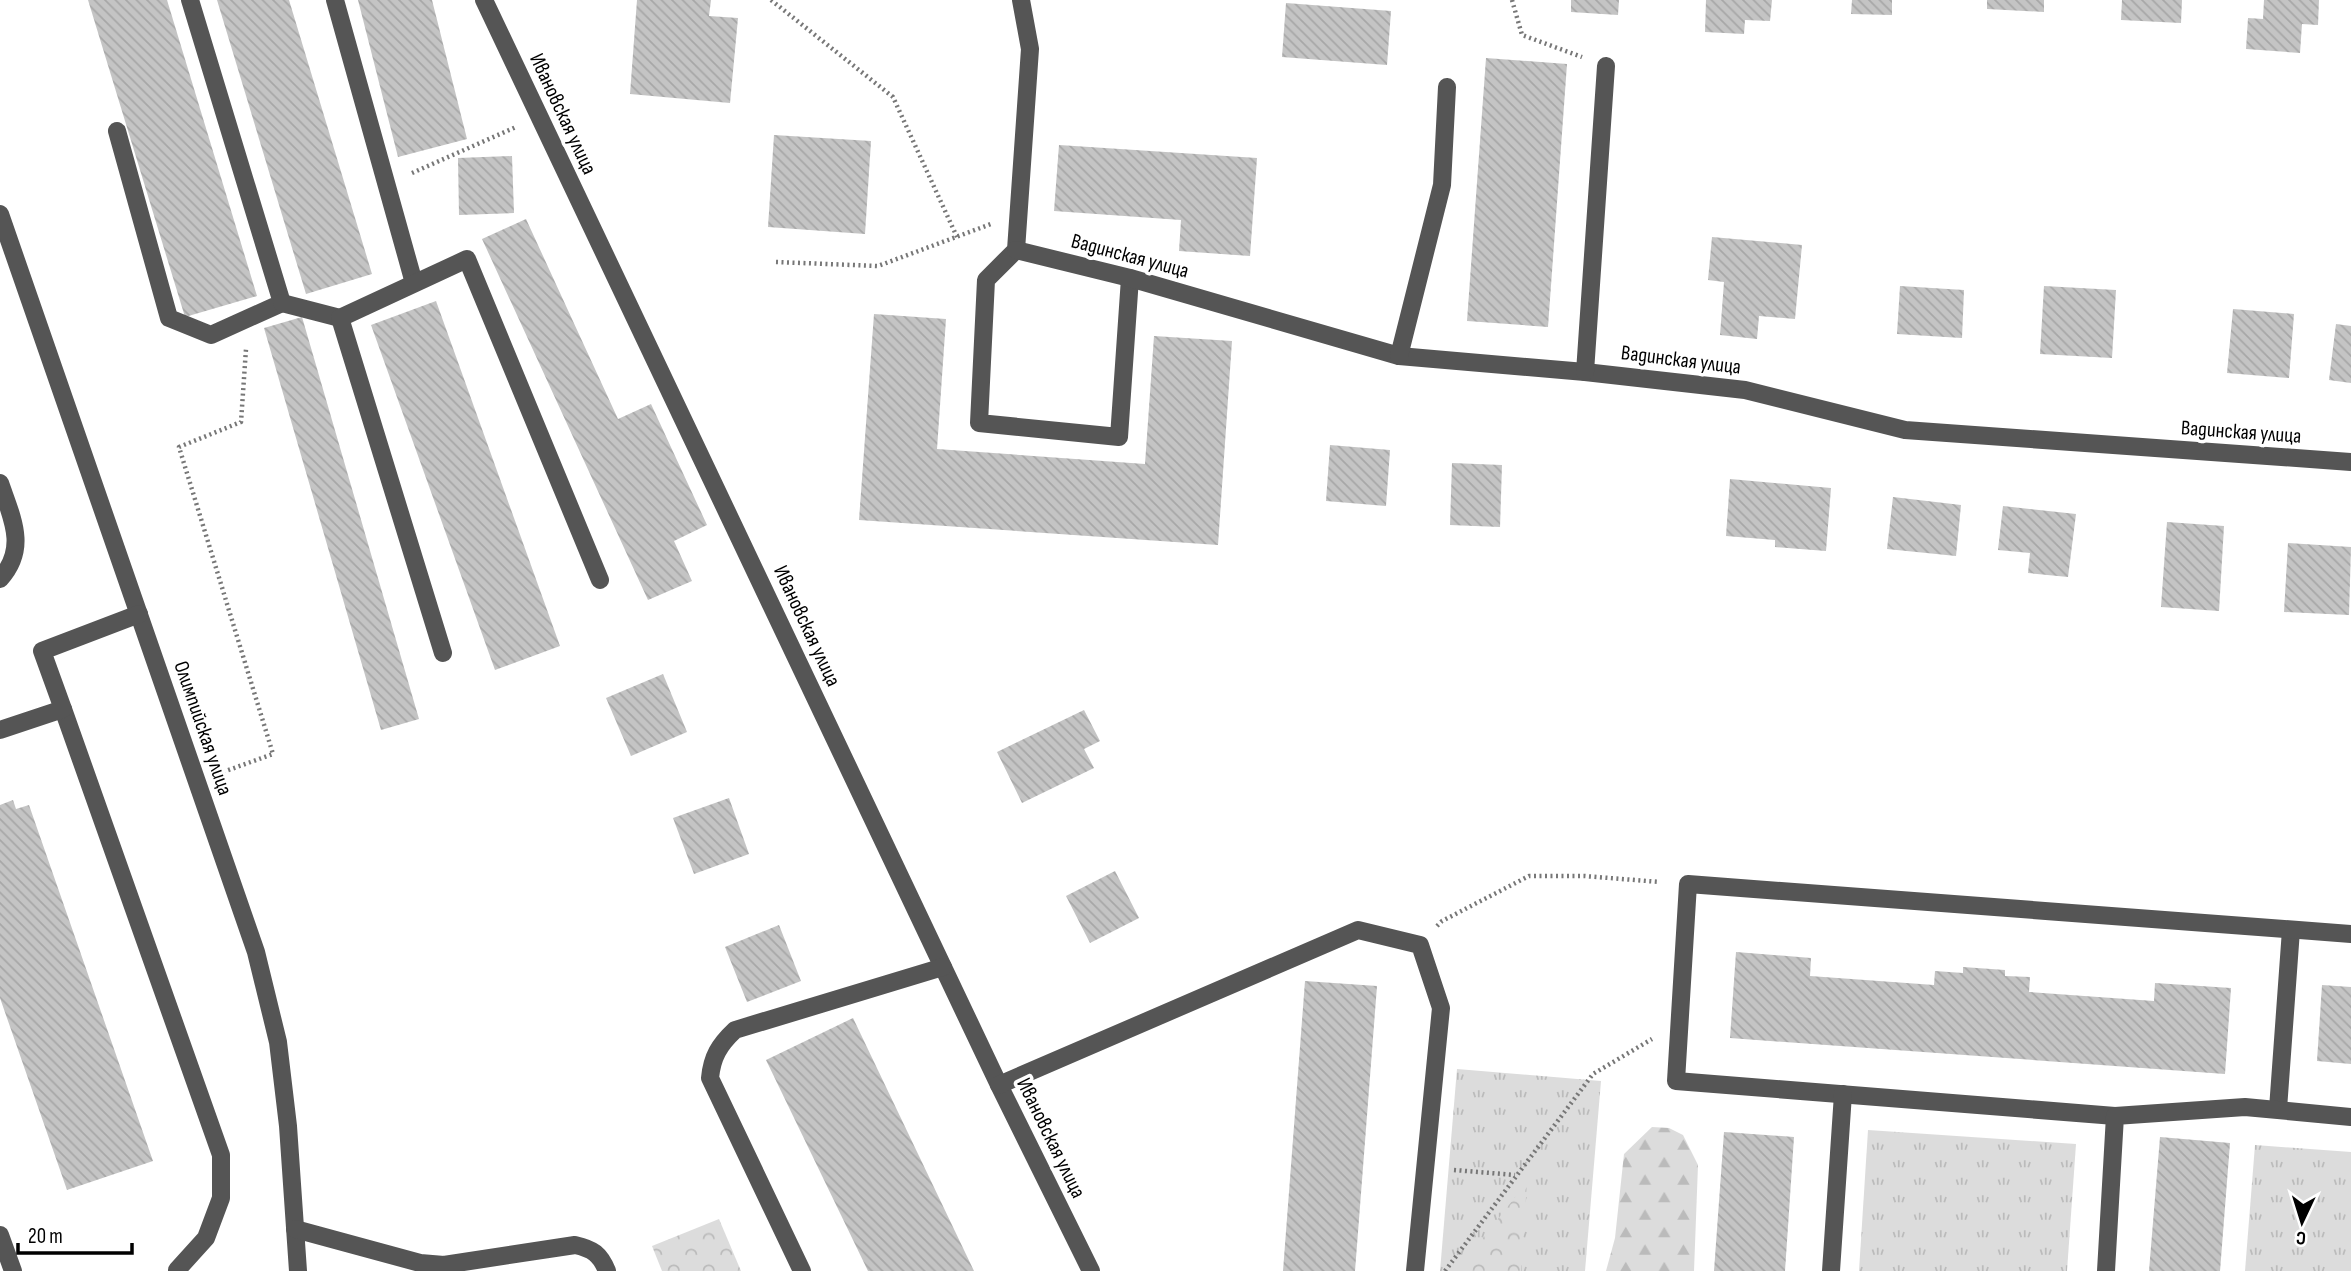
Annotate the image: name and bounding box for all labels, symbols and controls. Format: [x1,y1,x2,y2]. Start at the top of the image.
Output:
street label: Ивановская улица [524,50,602,178]
street label: Вадинская улица [1069,228,1191,284]
street label: Вадинская улица [1620,340,1742,380]
street label: Вадинская улица [2180,415,2302,449]
street label: Ивановская улица [768,562,846,690]
street label: Олимпийская улица [168,658,238,798]
street label: Ивановская улица [1011,1074,1091,1202]
north arrow [2267,1187,2337,1257]
scale bar [18,1212,131,1256]
text: 20 m [28,1224,63,1249]
text: С [2295,1226,2307,1249]

